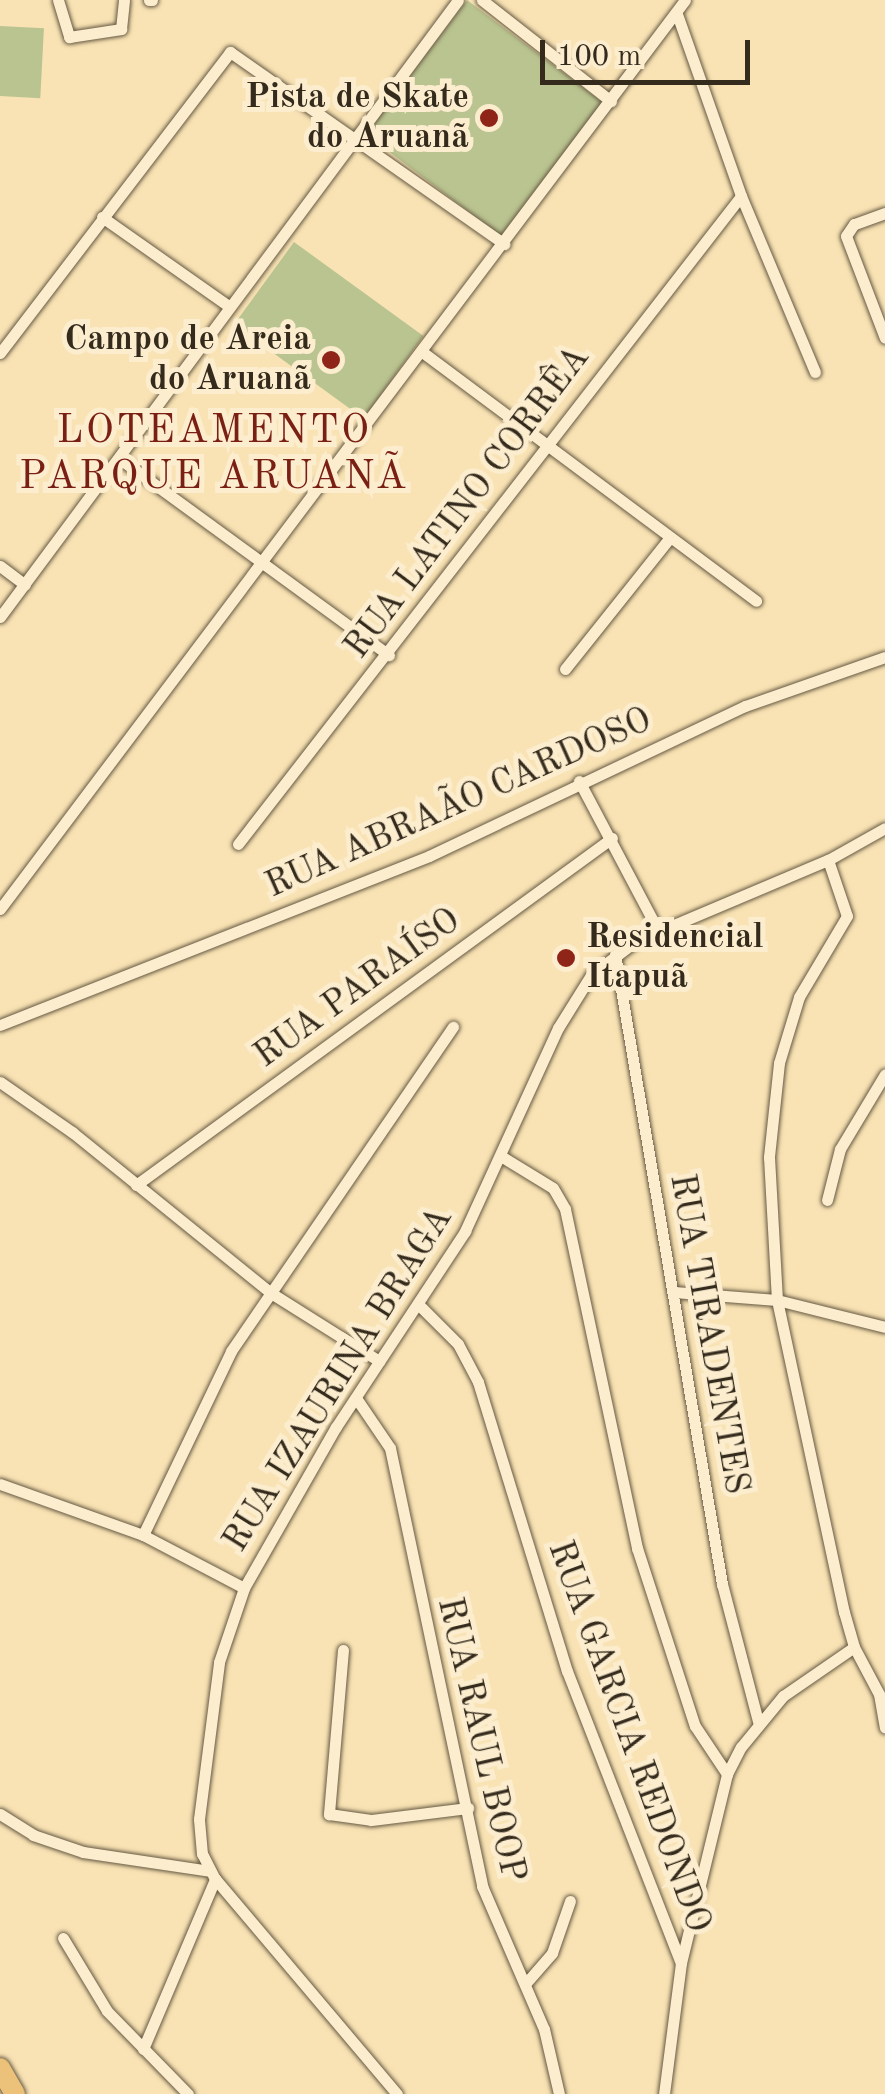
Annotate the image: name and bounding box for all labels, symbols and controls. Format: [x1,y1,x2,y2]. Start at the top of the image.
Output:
scale bar [545,20,755,82]
text: 100 m [557,42,641,72]
place label: Pista de Skate do Aruanã [245,77,469,159]
marker: Pista de Skate do Aruanã [478,107,500,129]
place label: Campo de Areia do Aruanã [64,319,311,401]
street label: RUA LATINO CORRÊA [337,338,599,668]
marker: Campo de Areia do Aruanã [320,349,342,371]
district label: LOTEAMENTO PARQUE ARUANÃ [19,408,409,502]
street label: RUA ABRAÃO CARDOSO [260,700,658,908]
street label: RUA PARAÍSO [247,900,469,1078]
place label: Residencial Itapuã [586,917,764,999]
marker: Residencial Itapuã [555,947,577,969]
street label: RUA TIRADENTES [659,1171,757,1497]
street label: RUA IZAURINA BRAGA [216,1200,462,1560]
street label: RUA GARCIA REDONDO [538,1535,718,1939]
street label: RUA RAUL BOOP [427,1594,533,1886]

